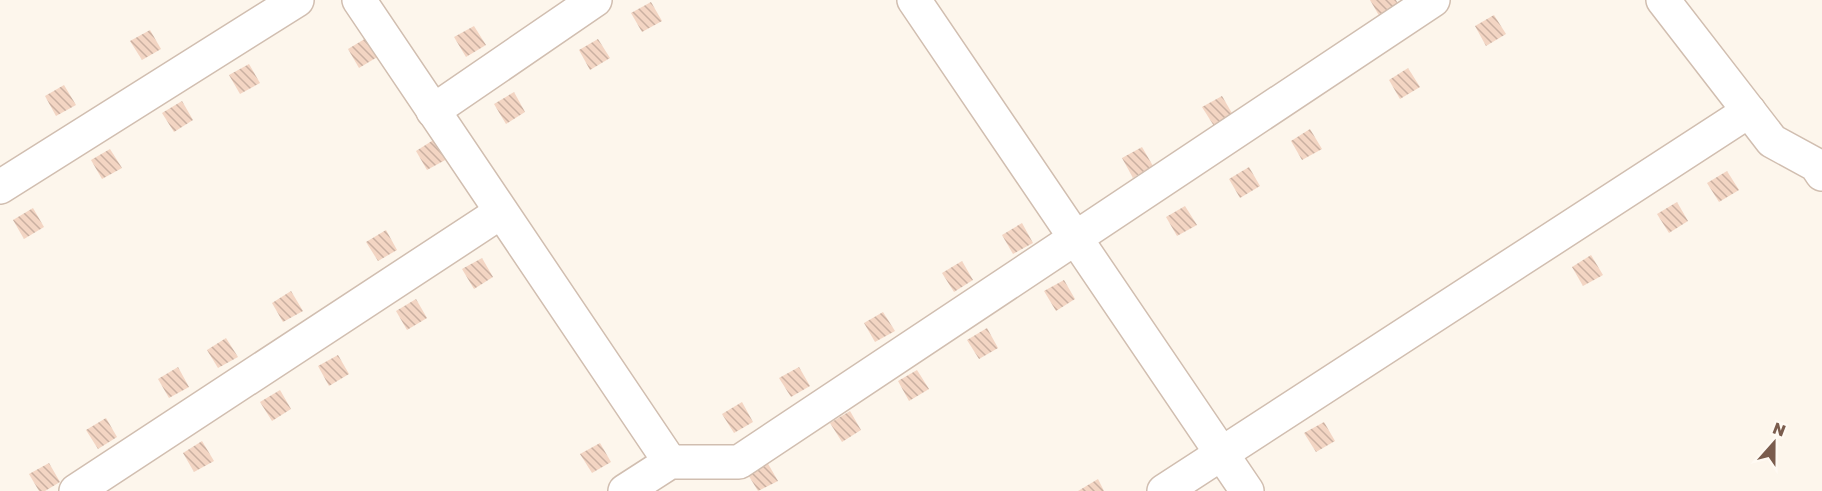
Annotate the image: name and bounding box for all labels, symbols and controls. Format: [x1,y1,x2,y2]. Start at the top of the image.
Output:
north arrow [1744,413,1804,473]
text: N [1770,417,1789,441]

